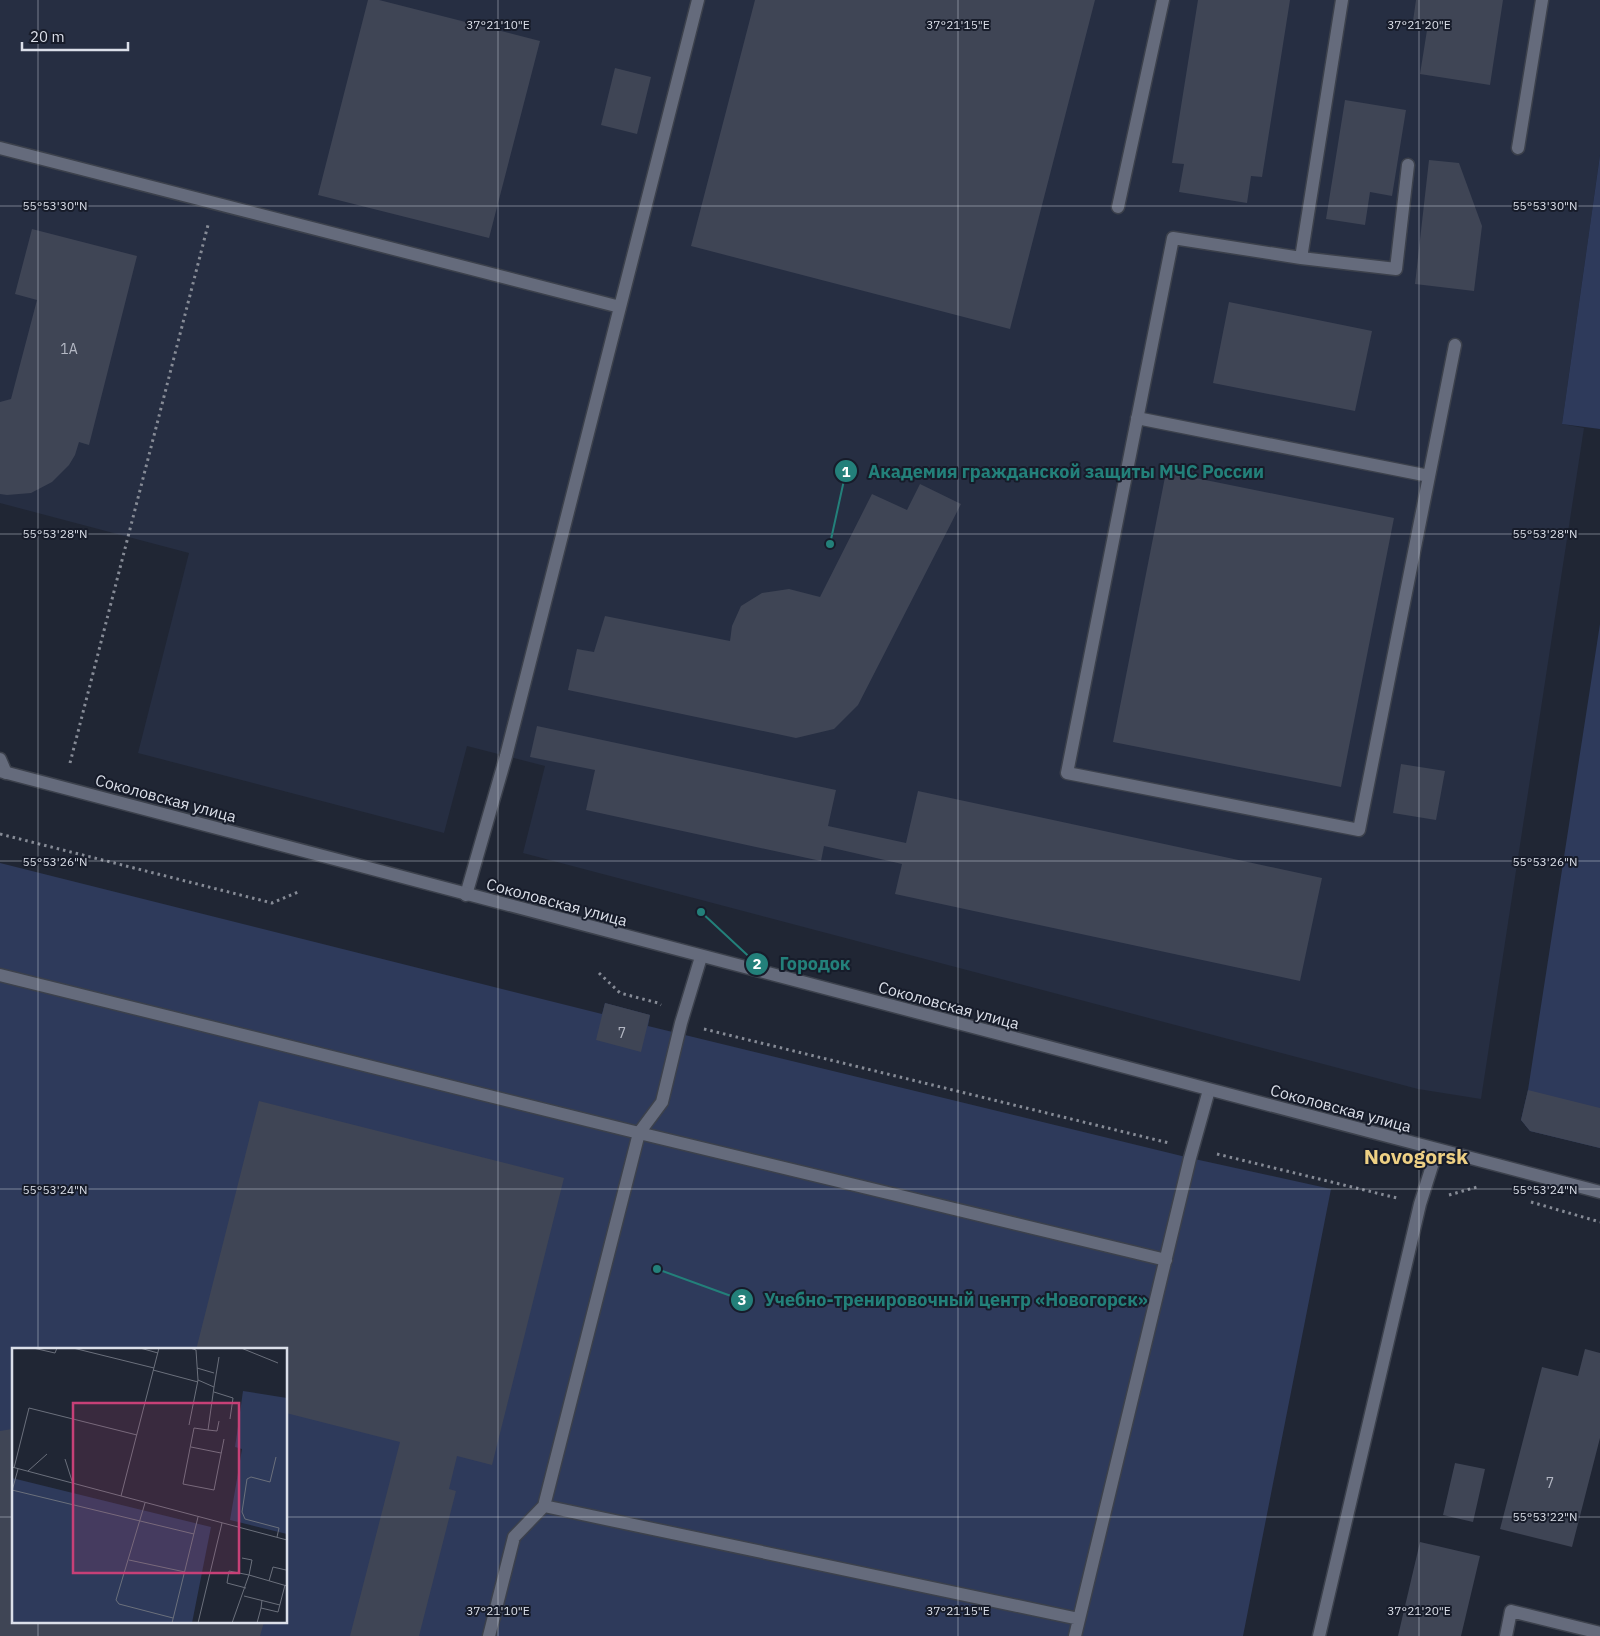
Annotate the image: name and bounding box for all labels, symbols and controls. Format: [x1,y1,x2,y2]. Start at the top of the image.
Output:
text: 37°21'10"E [466,17,530,32]
text: 37°21'15"E [926,17,990,32]
text: 37°21'20"E [1387,17,1451,32]
scale bar [22,20,129,52]
text: 20 m [30,27,65,46]
text: 55°53'30"N [22,198,88,213]
text: 55°53'30"N [1512,198,1578,213]
house number: 1А [60,340,78,358]
callout: Академия гражданской защиты МЧС России [833,455,1274,488]
text: Академия гражданской защиты МЧС России [868,460,1264,483]
text: 1 [841,462,851,481]
text: 55°53'28"N [22,526,88,541]
text: 55°53'28"N [1512,526,1578,541]
street label: Соколовская улица [93,770,239,827]
text: 55°53'26"N [22,854,88,869]
text: 55°53'26"N [1512,854,1578,869]
street label: Соколовская улица [484,874,630,931]
callout: Городок [744,947,860,980]
text: Городок [780,952,850,975]
text: 2 [752,954,762,973]
street label: Соколовская улица [876,977,1022,1034]
house number: 7 [618,1024,626,1042]
street label: Соколовская улица [1268,1080,1414,1137]
district label: Novogorsk [1364,1142,1469,1170]
text: 55°53'24"N [22,1182,88,1197]
text: 55°53'24"N [1512,1182,1578,1197]
callout: Учебно-тренировочный центр «Новогорск» [729,1283,1158,1316]
text: Учебно-тренировочный центр «Новогорск» [764,1288,1148,1311]
text: 3 [737,1290,747,1309]
inset map [12,1348,288,1624]
house number: 7 [1546,1474,1554,1492]
text: 55°53'22"N [1512,1509,1578,1524]
text: 37°21'10"E [466,1603,530,1618]
text: 37°21'15"E [926,1603,990,1618]
text: 37°21'20"E [1387,1603,1451,1618]

